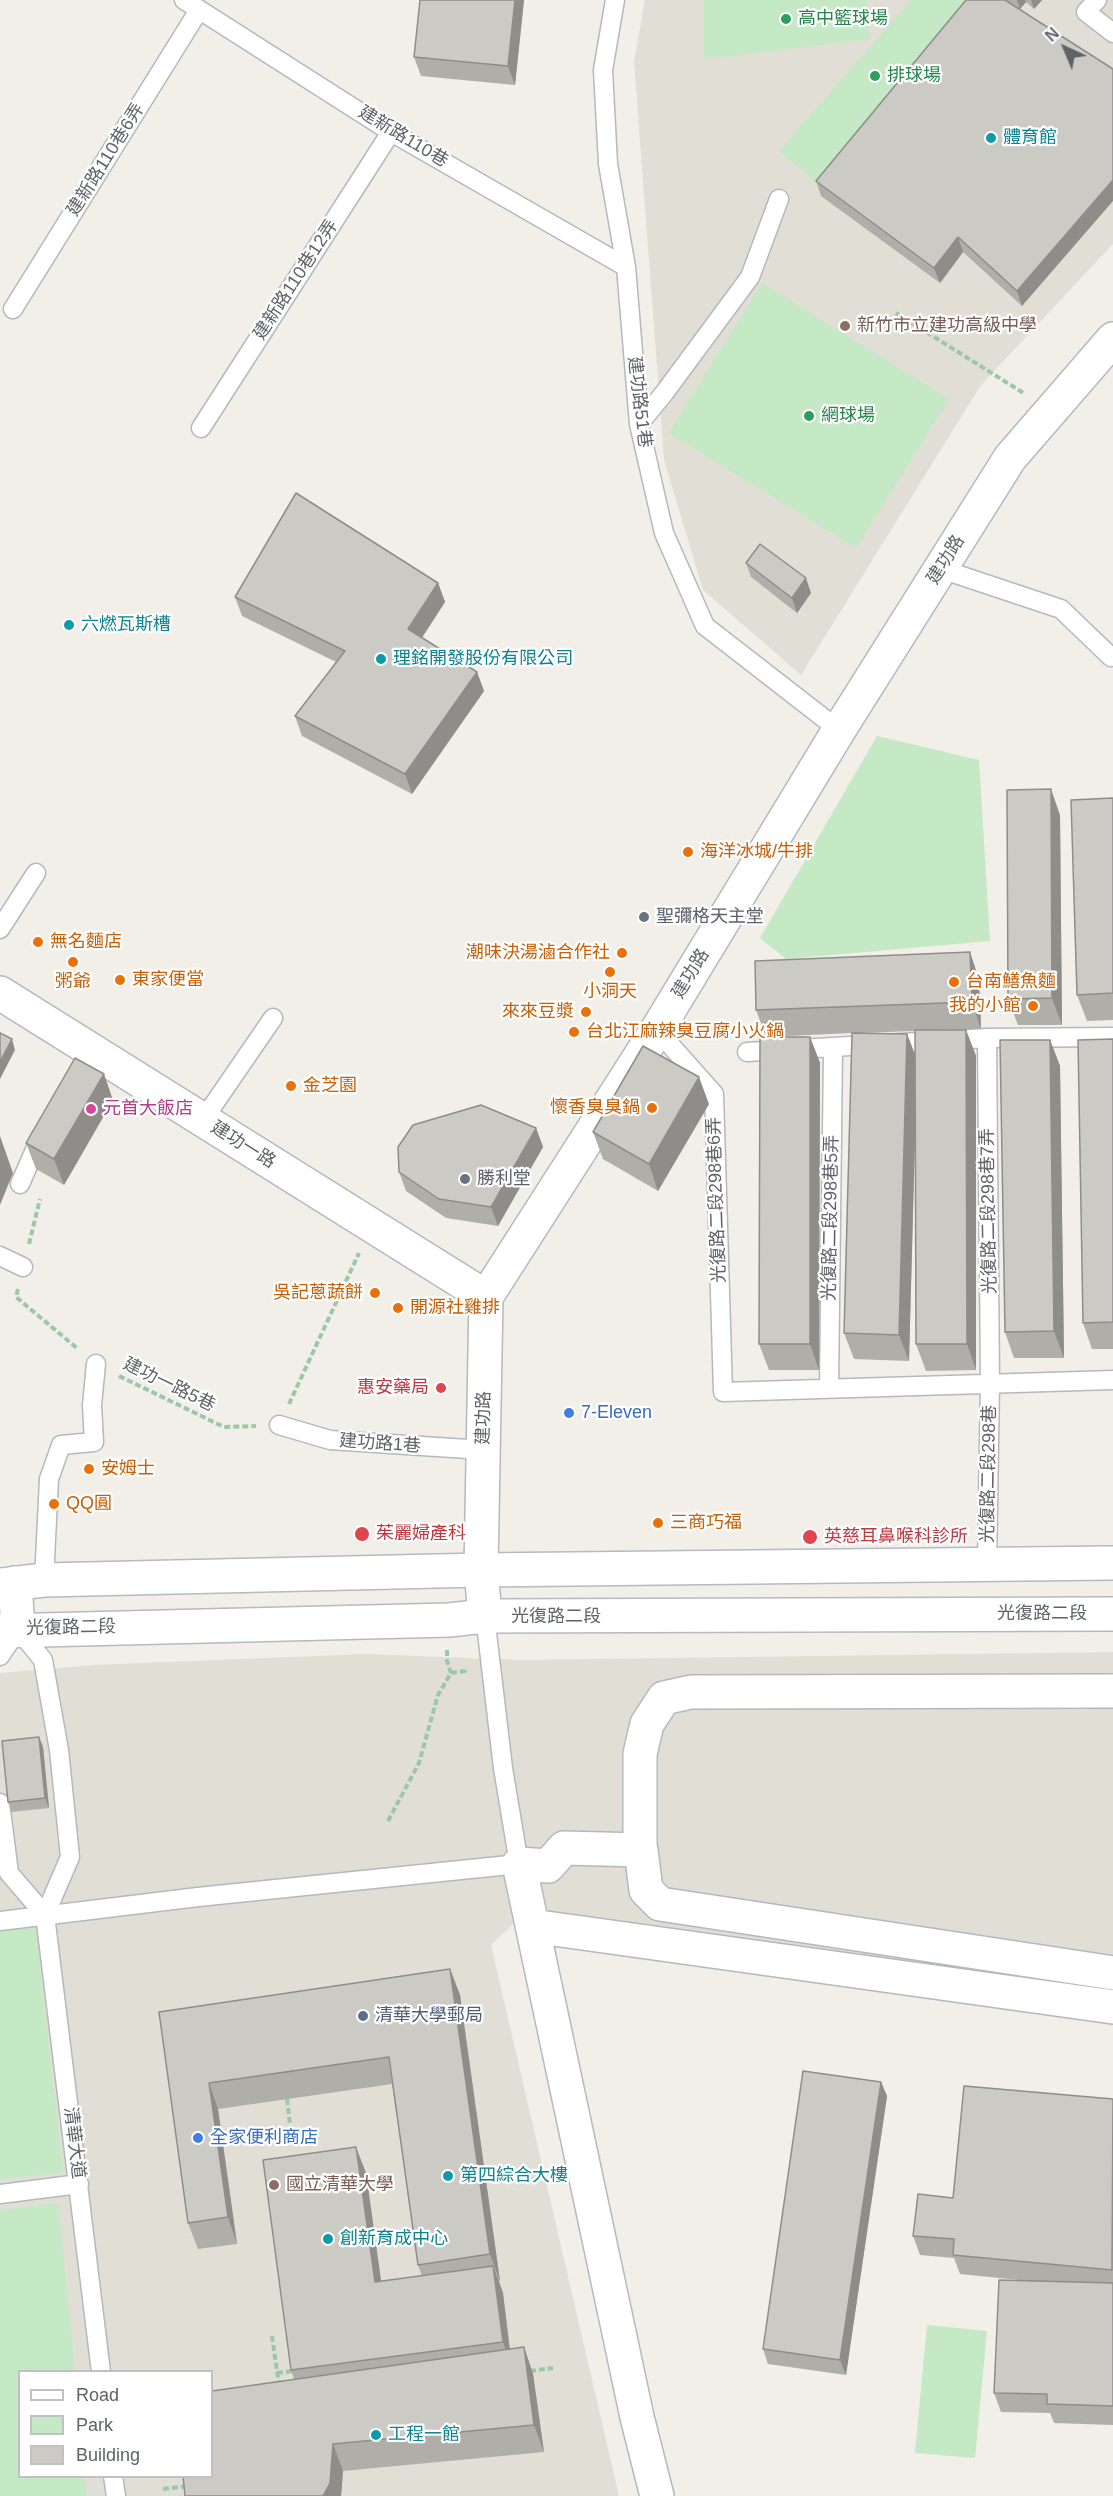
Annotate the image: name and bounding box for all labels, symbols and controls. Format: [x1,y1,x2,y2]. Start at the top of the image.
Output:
place label: 高中籃球場 [798,8,888,30]
marker: 高中籃球場 [779,12,793,26]
north arrow [1035,18,1095,78]
text: N [1042,25,1062,45]
place label: 排球場 [887,65,941,87]
marker: 排球場 [868,69,882,83]
street label: 建新路110巷6弄 [63,100,149,220]
street label: 建新路110巷 [354,102,452,172]
place label: 體育館 [1003,127,1057,149]
marker: 體育館 [984,131,998,145]
street label: 建新路110巷12弄 [249,216,343,344]
place label: 新竹市立建功高級中學 [857,315,1037,337]
marker: 新竹市立建功高級中學 [838,319,852,333]
street label: 建功路51巷 [623,355,655,449]
place label: 網球場 [821,405,875,427]
marker: 網球場 [802,409,816,423]
street label: 建功路 [923,531,969,589]
place label: 六燃瓦斯槽 [81,614,171,636]
marker: 六燃瓦斯槽 [62,618,76,632]
place label: 理銘開發股份有限公司 [393,648,573,670]
marker: 理銘開發股份有限公司 [374,652,388,666]
place label: 海洋冰城/牛排 [700,841,813,863]
marker: 海洋冰城/牛排 [681,845,695,859]
place label: 聖彌格天主堂 [656,906,764,928]
marker: 聖彌格天主堂 [637,910,651,924]
place label: 無名麵店 [50,931,122,953]
marker: 無名麵店 [31,935,45,949]
place label: 潮味決湯滷合作社 [466,942,610,964]
street label: 建功路 [668,945,714,1003]
marker: 潮味決湯滷合作社 [615,946,629,960]
marker: 粥爺 [66,955,80,969]
marker: 小洞天 [603,965,617,979]
place label: 東家便當 [132,969,204,991]
place label: 粥爺 [55,971,91,993]
place label: 台南鱔魚麵 [966,971,1056,993]
marker: 東家便當 [113,973,127,987]
marker: 台南鱔魚麵 [947,975,961,989]
place label: 小洞天 [583,981,637,1003]
place label: 我的小館 [949,995,1021,1017]
marker: 我的小館 [1026,999,1040,1013]
place label: 來來豆漿 [502,1001,574,1023]
marker: 來來豆漿 [579,1005,593,1019]
place label: 台北江麻辣臭豆腐小火鍋 [586,1021,784,1043]
marker: 台北江麻辣臭豆腐小火鍋 [567,1025,581,1039]
place label: 金芝園 [303,1075,357,1097]
marker: 金芝園 [284,1079,298,1093]
place label: 懷香臭臭鍋 [550,1097,640,1119]
place label: 元首大飯店 [103,1098,193,1120]
marker: 懷香臭臭鍋 [645,1101,659,1115]
marker: 元首大飯店 [84,1102,98,1116]
street label: 建功一路 [207,1117,279,1173]
street label: 光復路二段298巷6弄 [703,1117,731,1283]
street label: 光復路二段298巷7弄 [977,1128,1001,1294]
street label: 光復路二段298巷5弄 [819,1135,843,1301]
place label: 勝利堂 [477,1168,531,1190]
marker: 勝利堂 [458,1172,472,1186]
place label: 吳記蔥蔬餅 [273,1282,363,1304]
marker: 吳記蔥蔬餅 [368,1286,382,1300]
place label: 開源社雞排 [410,1297,500,1319]
marker: 開源社雞排 [391,1301,405,1315]
street label: 建功一路5巷 [119,1353,219,1417]
place label: 惠安藥局 [357,1377,429,1399]
marker: 惠安藥局 [434,1381,448,1395]
street label: 建功路 [473,1391,495,1445]
place label: 7-Eleven [581,1402,652,1424]
street label: 光復路二段298巷 [977,1405,1001,1543]
marker: 7-Eleven [562,1406,576,1420]
street label: 建功路1巷 [338,1430,422,1458]
place label: 安姆士 [101,1458,155,1480]
marker: 安姆士 [82,1462,96,1476]
place label: QQ圓 [66,1493,112,1515]
marker: QQ圓 [47,1497,61,1511]
place label: 三商巧福 [670,1512,742,1534]
marker: 三商巧福 [651,1516,665,1530]
place label: 茱麗婦產科 [376,1523,466,1545]
marker: 茱麗婦產科 [353,1525,371,1543]
place label: 英慈耳鼻喉科診所 [824,1526,968,1548]
marker: 英慈耳鼻喉科診所 [801,1528,819,1546]
street label: 光復路二段 [997,1603,1087,1625]
street label: 光復路二段 [511,1606,601,1628]
street label: 光復路二段 [26,1616,116,1640]
place label: 清華大學郵局 [375,2005,483,2027]
marker: 清華大學郵局 [356,2009,370,2023]
street label: 清華大道 [59,2106,89,2180]
place label: 全家便利商店 [210,2127,318,2149]
marker: 全家便利商店 [191,2131,205,2145]
place label: 第四綜合大樓 [460,2165,568,2187]
marker: 第四綜合大樓 [441,2169,455,2183]
place label: 國立清華大學 [286,2174,394,2196]
marker: 國立清華大學 [267,2178,281,2192]
place label: 創新育成中心 [340,2228,448,2250]
marker: 創新育成中心 [321,2232,335,2246]
legend [18,2370,213,2478]
text: Road [76,2385,119,2405]
text: Park [76,2415,113,2435]
place label: 工程一館 [388,2424,460,2446]
marker: 工程一館 [369,2428,383,2442]
text: Building [76,2445,140,2465]

